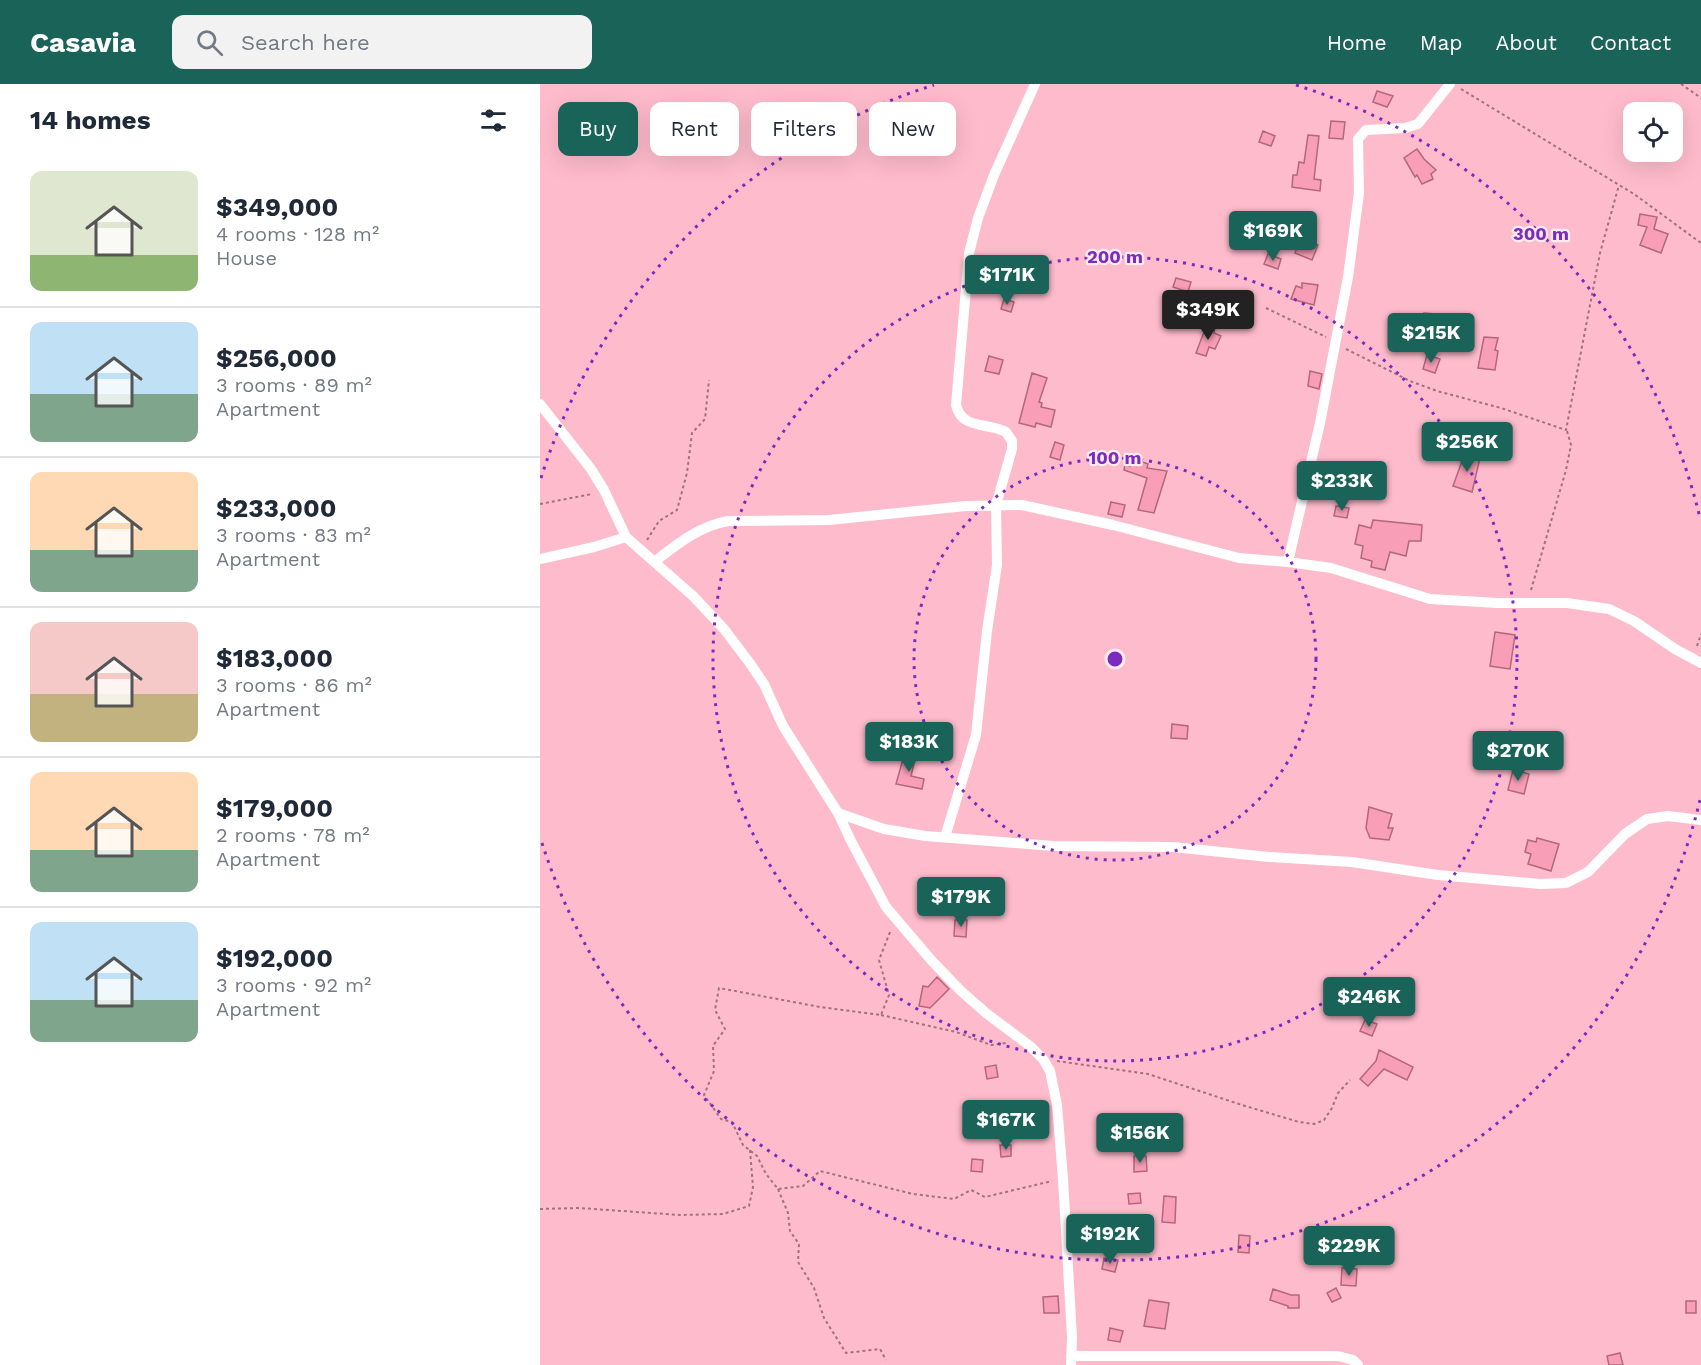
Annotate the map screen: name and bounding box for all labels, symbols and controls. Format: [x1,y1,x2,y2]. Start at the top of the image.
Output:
search box [172,15,592,69]
text: Casavia [30,26,136,59]
icon: search [193,26,226,59]
text: Search here [241,30,370,55]
text: Home [1327,30,1387,55]
text: Map [1420,30,1463,55]
text: About [1496,30,1557,55]
text: Contact [1590,30,1671,55]
chip: Buy [558,102,638,156]
chip: Rent [650,102,739,156]
chip: Filters [751,102,857,156]
chip: New [869,102,956,156]
map controls [1623,102,1683,162]
button: locate [1623,102,1683,162]
icon: filters [477,104,510,137]
text: 14 homes [30,105,151,135]
text: $349,000 [216,192,338,222]
icon: home [78,195,150,267]
pin: $169K [1231,211,1315,262]
text: $169K [1243,218,1303,242]
text: 4 rooms · 128 m² [216,222,379,246]
text: 300 m [1513,223,1569,244]
text: House [216,246,277,270]
text: 200 m [1087,246,1143,267]
pin: $171K [965,255,1049,306]
text: $171K [979,262,1035,286]
pin: $349K [1166,290,1250,341]
text: $349K [1176,297,1240,321]
pin: $215K [1389,313,1473,364]
text: $215K [1402,320,1460,344]
text: $256,000 [216,343,337,373]
icon: home [78,346,150,418]
text: 3 rooms · 89 m² [216,373,372,397]
text: Apartment [216,397,320,421]
pin: $256K [1425,422,1509,473]
text: $256K [1436,429,1498,453]
text: 100 m [1088,447,1142,468]
pin: $233K [1300,461,1384,512]
text: $233K [1311,468,1373,492]
text: $233,000 [216,493,337,523]
icon: home [78,496,150,568]
text: 3 rooms · 83 m² [216,523,371,547]
text: Apartment [216,547,320,571]
text: $183,000 [216,643,333,673]
icon: home [78,646,150,718]
centre of rings [1105,649,1125,669]
text: 3 rooms · 86 m² [216,673,372,697]
text: Apartment [216,697,320,721]
pin: $183K [867,722,951,773]
text: $183K [879,729,939,753]
pin: $270K [1476,731,1560,782]
text: $270K [1487,738,1549,762]
text: $179,000 [216,793,333,823]
icon: home [78,796,150,868]
text: 2 rooms · 78 m² [216,823,370,847]
text: Apartment [216,847,320,871]
pin: $179K [919,877,1003,928]
text: $179K [931,884,991,908]
text: $192,000 [216,943,333,973]
icon: home [78,946,150,1018]
text: 3 rooms · 92 m² [216,973,371,997]
pin: $246K [1327,977,1411,1028]
text: $246K [1337,984,1401,1008]
text: Apartment [216,997,320,1021]
pin: $167K [964,1100,1048,1151]
text: $167K [976,1107,1036,1131]
pin: $156K [1098,1113,1182,1164]
text: $156K [1110,1120,1170,1144]
pin: $192K [1068,1214,1152,1265]
text: $192K [1080,1221,1140,1245]
pin: $229K [1307,1226,1391,1277]
text: $229K [1318,1233,1380,1257]

